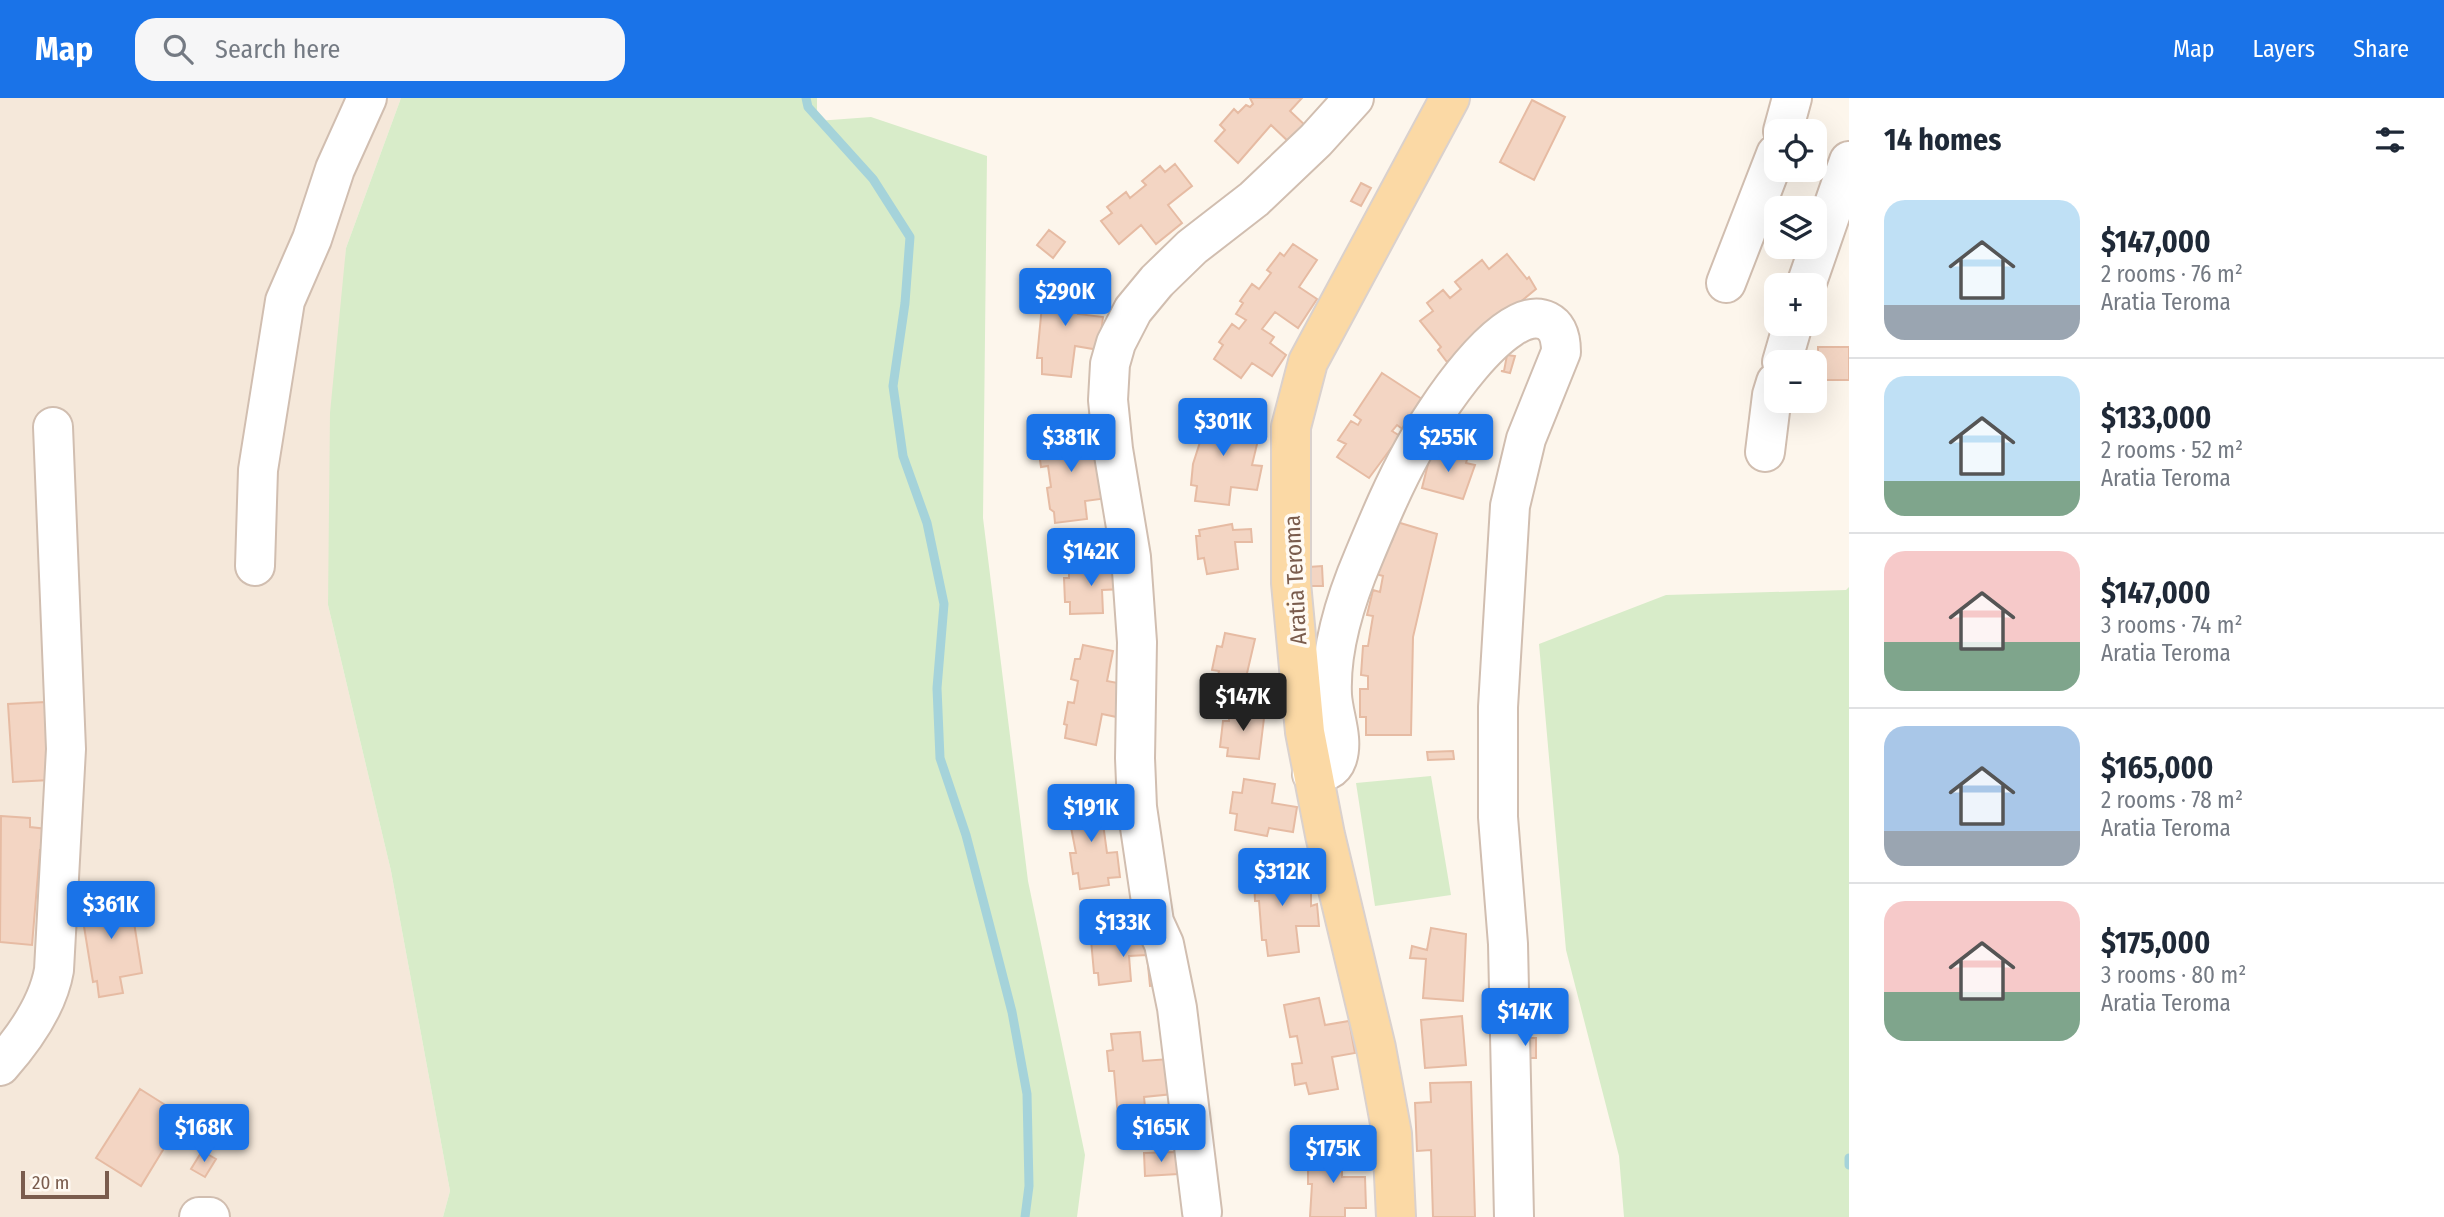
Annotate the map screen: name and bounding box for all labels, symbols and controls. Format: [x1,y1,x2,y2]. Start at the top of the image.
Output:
search box [135,18,625,81]
text: Map [35,29,93,69]
icon: search [159,30,197,68]
text: Search here [215,34,340,65]
text: Map [2173,35,2215,63]
text: Layers [2253,35,2315,63]
text: Share [2353,35,2409,63]
map controls [1764,119,1827,413]
button: locate [1764,119,1827,182]
icon: filters [2371,121,2409,159]
text: 14 homes [1884,122,2001,158]
button: layers [1764,196,1827,259]
text: $147,000 [2101,224,2211,260]
icon: home [1940,228,2024,312]
text: 2 rooms · 76 m² [2101,260,2243,288]
pin: $290K [1016,268,1114,328]
button: + [1764,273,1827,336]
text: $290K [1035,277,1095,305]
text: Aratia Teroma [2101,288,2231,316]
button: − [1764,350,1827,413]
pin: $301K [1174,398,1272,458]
text: $133,000 [2101,400,2211,436]
icon: home [1940,404,2024,488]
text: $301K [1194,407,1252,435]
pin: $381K [1022,414,1120,474]
pin: $255K [1399,414,1497,474]
text: $381K [1042,423,1100,451]
text: $255K [1419,423,1477,451]
text: 2 rooms · 52 m² [2101,436,2243,464]
text: Aratia Teroma [2101,464,2231,492]
street label: Aratia Teroma [1278,514,1312,646]
pin: $142K [1042,528,1140,588]
text: $142K [1063,537,1119,565]
text: $147,000 [2101,575,2211,611]
icon: home [1940,579,2024,663]
text: 3 rooms · 74 m² [2101,611,2243,639]
text: Aratia Teroma [2101,639,2231,667]
pin: $147K [1194,674,1292,733]
text: $147K [1216,682,1270,710]
text: $165,000 [2101,750,2213,786]
icon: home [1940,754,2024,838]
pin: $191K [1042,784,1140,844]
text: 2 rooms · 78 m² [2101,786,2243,814]
text: $191K [1064,793,1119,821]
text: Aratia Teroma [2101,814,2231,842]
pin: $312K [1233,848,1331,908]
text: $312K [1254,857,1310,885]
pin: $361K [62,882,160,941]
text: $361K [83,890,139,918]
pin: $133K [1074,900,1172,959]
text: $133K [1095,908,1151,936]
text: $175,000 [2101,925,2210,961]
icon: home [1940,929,2024,1013]
text: 3 rooms · 80 m² [2101,961,2246,989]
pin: $147K [1476,988,1574,1048]
text: Aratia Teroma [2101,989,2231,1017]
text: $147K [1498,997,1552,1025]
pin: $168K [155,1104,253,1164]
pin: $165K [1112,1104,1210,1164]
text: $168K [175,1113,233,1141]
text: $165K [1133,1113,1189,1141]
pin: $175K [1284,1126,1382,1185]
text: $175K [1306,1134,1360,1162]
scale bar [21,1168,108,1200]
text: 20 m [32,1171,69,1194]

